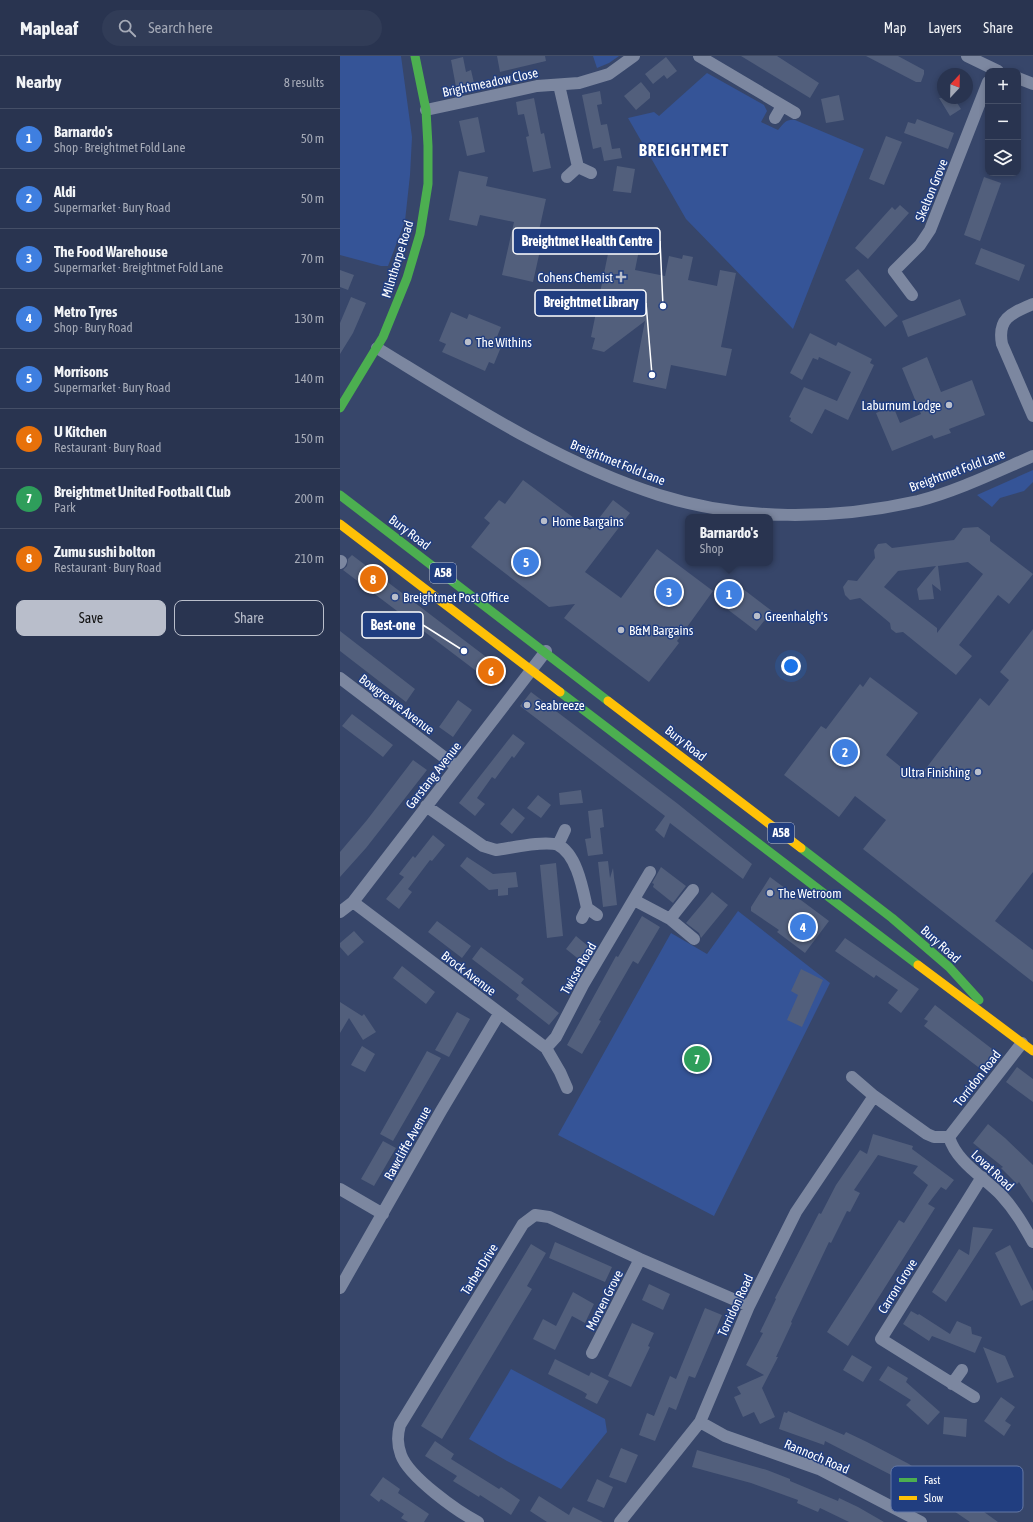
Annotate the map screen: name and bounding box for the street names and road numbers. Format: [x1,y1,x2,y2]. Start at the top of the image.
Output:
street label: Brightmeadow Close [441,65,539,100]
street label: Skelton Grove [912,157,951,224]
street label: Milnthorpe Road [379,219,416,300]
street label: Breightmet Fold Lane [568,437,668,488]
street label: Breightmet Fold Lane [907,446,1007,495]
street label: Bury Road [386,512,433,553]
road number: A58 [430,563,456,583]
street label: Bowgreave Avenue [356,671,437,738]
street label: Bury Road [662,723,709,764]
street label: Garstang Avenue [403,739,464,812]
road number: A58 [768,823,794,843]
street label: Bury Road [918,923,964,966]
street label: Twisse Road [558,940,599,997]
street label: Brock Avenue [438,948,499,999]
street label: Torridon Road [951,1047,1004,1109]
street label: Rawcliffe Avenue [381,1104,434,1183]
street label: Lovat Road [968,1147,1017,1194]
street label: Tarbet Drive [458,1241,501,1298]
street label: Carron Grove [875,1256,920,1316]
street label: Morven Grove [583,1267,626,1333]
street label: Torridon Road [715,1272,756,1339]
street label: Rannoch Road [782,1436,851,1477]

